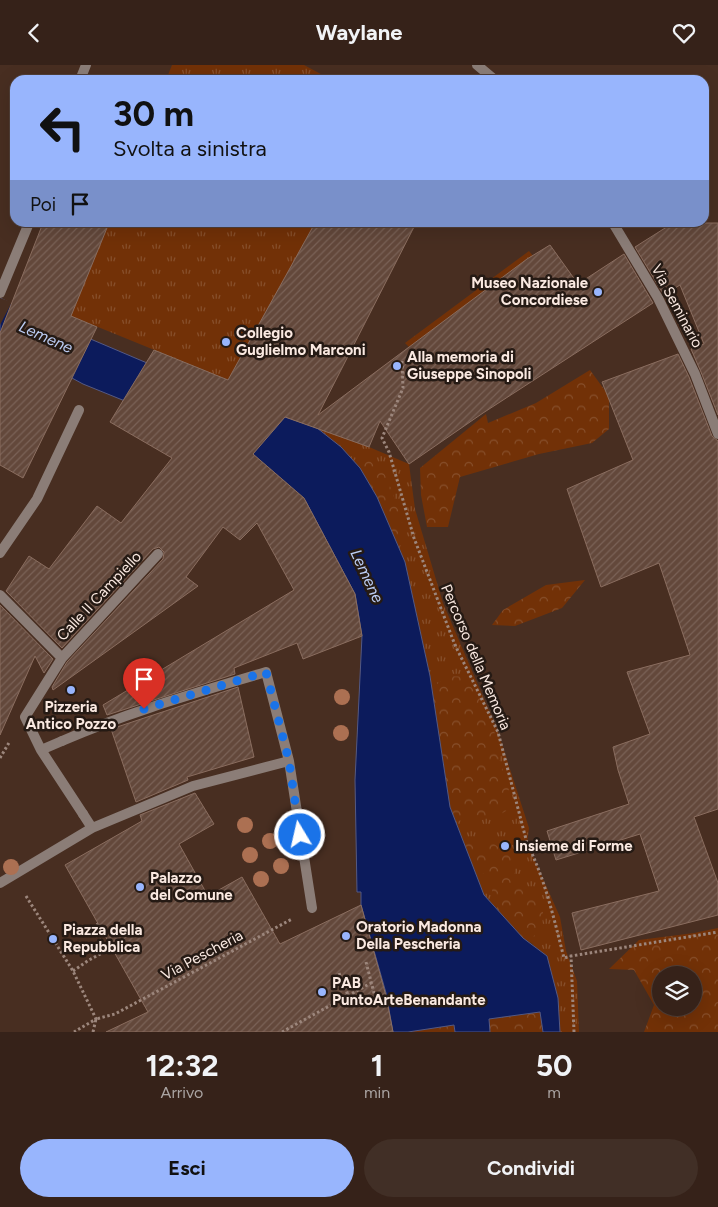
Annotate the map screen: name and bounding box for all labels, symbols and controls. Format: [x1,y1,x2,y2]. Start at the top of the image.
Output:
icon: back [20,19,48,47]
text: Waylane [316,19,402,46]
icon: heart [670,19,698,47]
text: 30 m [113,93,194,135]
icon: left [30,95,95,160]
text: Svolta a sinistra [113,135,267,162]
icon: arrive [66,190,94,218]
text: Poi [30,193,56,216]
street label: Via Seminario [647,261,707,351]
place label: Museo Nazionale Concordiese [471,274,589,309]
marker: Museo Nazionale Concordiese [592,286,604,298]
water label: Lemene [16,317,76,357]
place label: Collegio Guglielmo Marconi [236,324,366,359]
marker: Collegio Guglielmo Marconi [220,336,232,348]
place label: Alla memoria di Giuseppe Sinopoli [407,348,531,383]
marker: Alla memoria di Giuseppe Sinopoli [391,360,403,372]
water label: Lemene [346,546,388,606]
street label: Calle II Campiello [53,547,145,645]
street label: Percorso della Memoria [437,581,515,733]
pin [123,658,165,709]
icon: arrive [130,665,158,693]
marker: Pizzeria Antico Pozzo [65,684,77,696]
place label: Pizzeria Antico Pozzo [26,698,116,733]
position arrow [273,808,325,860]
place label: Insieme di Forme [515,837,633,855]
marker: Insieme di Forme [499,840,511,852]
place label: Palazzo del Comune [150,869,233,904]
marker: Palazzo del Comune [134,881,146,893]
place label: Oratorio Madonna Della Pescheria [356,918,482,953]
place label: Piazza della Repubblica [63,921,142,956]
street label: Via Pescheria [158,926,246,984]
marker: Oratorio Madonna Della Pescheria [340,930,352,942]
marker: Piazza della Repubblica [47,933,59,945]
map controls [652,966,702,1016]
button: layers [652,966,702,1016]
place label: PAB PuntoArteBenandante [332,974,486,1009]
marker: PAB PuntoArteBenandante [316,986,328,998]
text: 12:32 [145,1047,219,1084]
text: 1 [371,1047,383,1084]
text: 50 [536,1047,573,1084]
text: Arrivo [161,1083,203,1102]
text: min [364,1083,390,1102]
text: m [547,1083,561,1102]
button: Esci [20,1139,354,1197]
button: Condividi [364,1139,698,1197]

